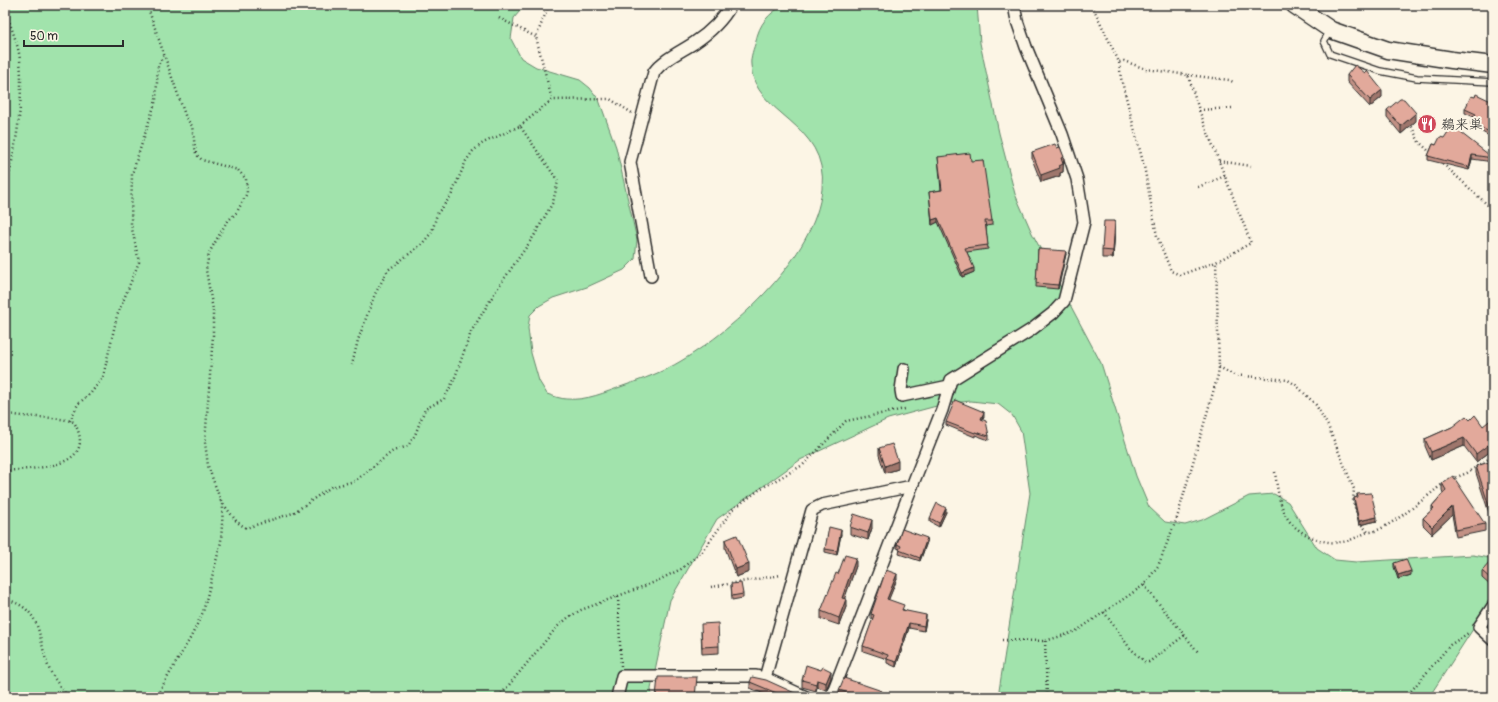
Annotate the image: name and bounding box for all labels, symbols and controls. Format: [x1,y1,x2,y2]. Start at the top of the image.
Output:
scale bar [24,22,123,48]
text: 50 m [30,29,58,44]
restaurant icon: 鵜来巣 [1416,113,1438,135]
place label: 鵜来巣 [1441,116,1483,133]

